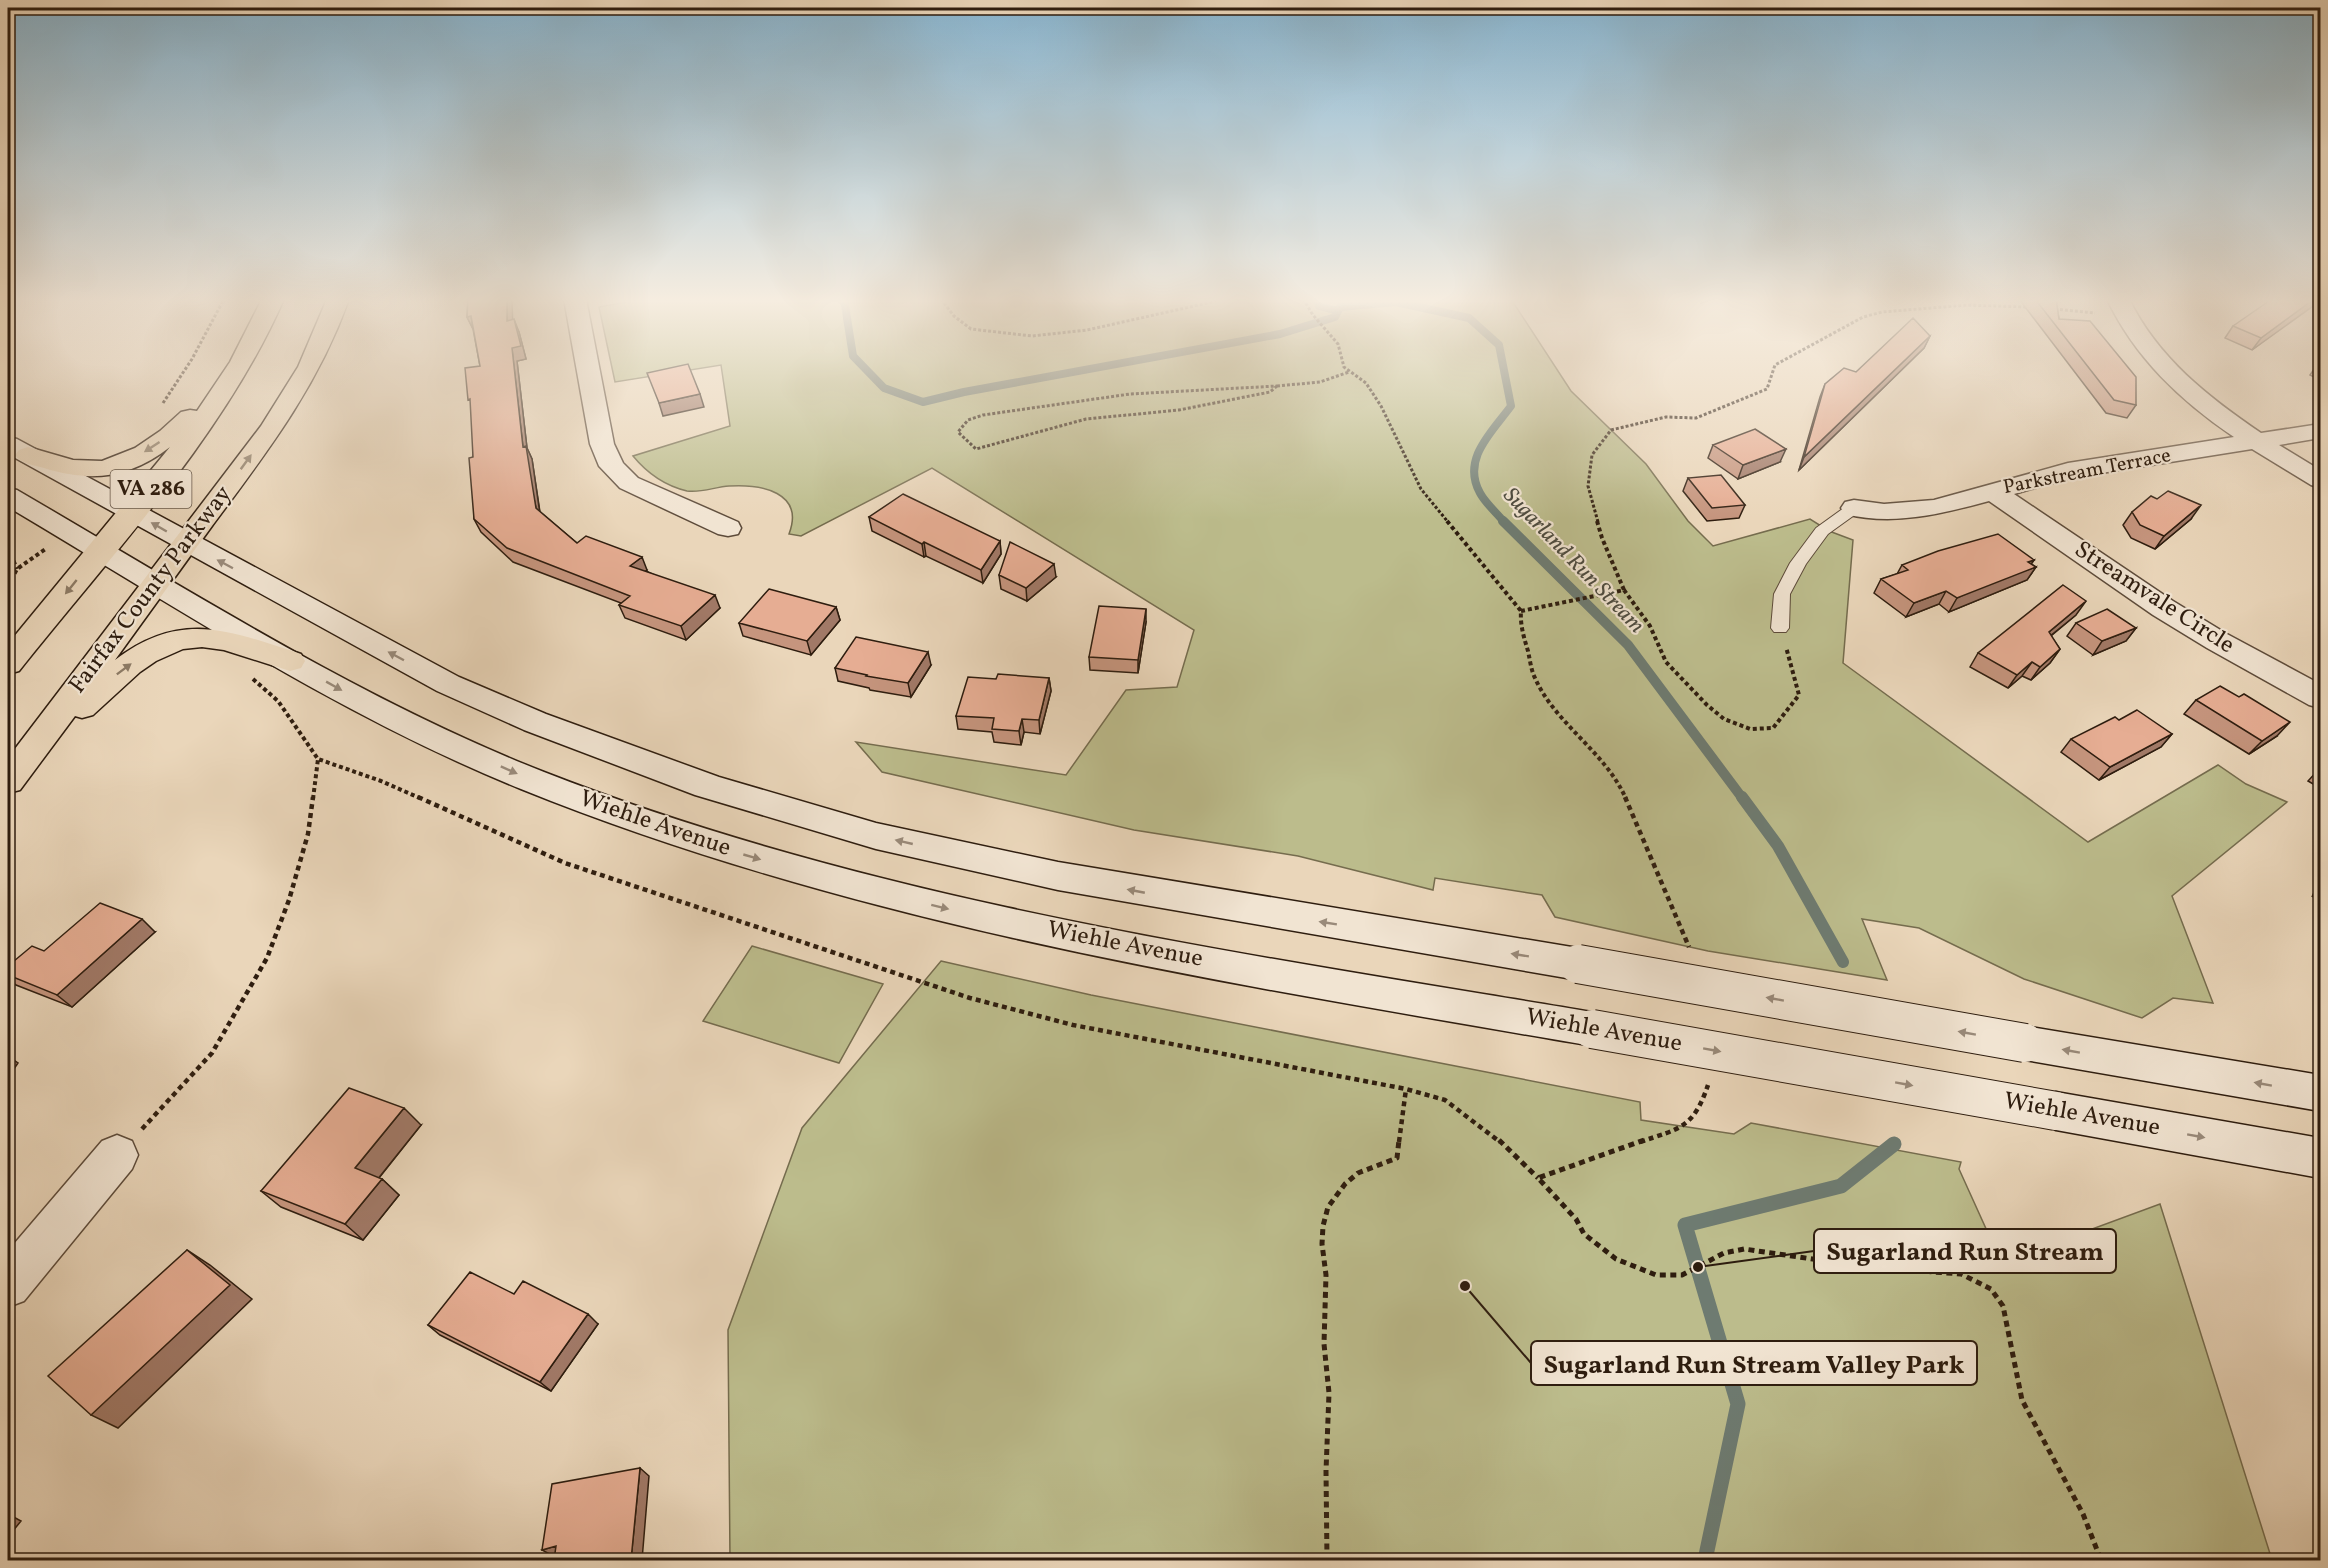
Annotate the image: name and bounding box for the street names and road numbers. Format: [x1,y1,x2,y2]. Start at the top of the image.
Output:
street label: Parkstream Terrace [2001,442,2173,502]
road number: VA 286 [110,470,192,508]
street label: Fairfax County Parkway [61,479,241,701]
street label: Streamvale Circle [2067,533,2241,663]
street label: Wiehle Avenue [575,782,735,866]
street label: Wiehle Avenue [1044,913,1206,977]
street label: Wiehle Avenue [1523,1001,1685,1061]
street label: Wiehle Avenue [2001,1085,2163,1145]

